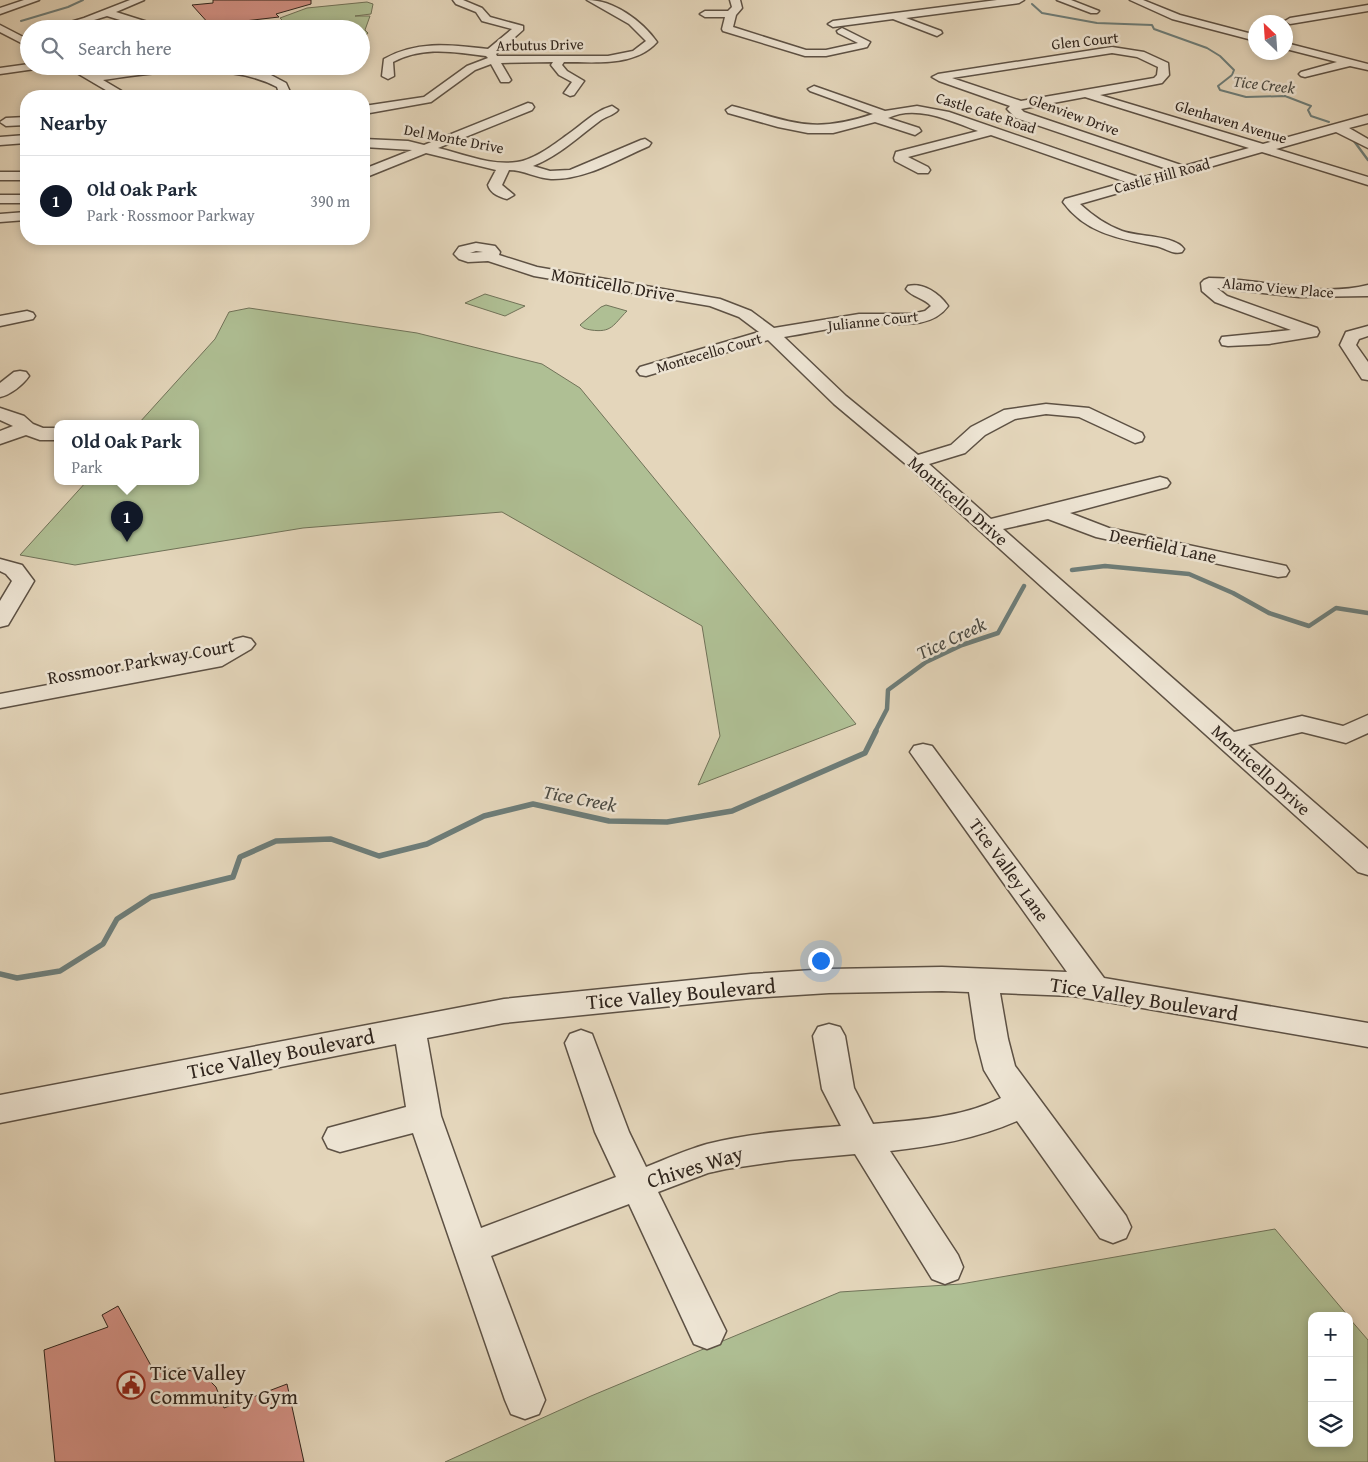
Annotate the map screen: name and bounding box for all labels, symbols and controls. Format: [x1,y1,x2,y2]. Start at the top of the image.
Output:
north arrow [1248,15,1293,60]
search box [20,20,370,75]
street label: Glen Court [1050,26,1120,54]
street label: Arbutus Drive [496,33,584,56]
icon: search [38,34,66,62]
text: Search here [78,34,172,62]
water label: Tice Creek [1232,68,1297,100]
street label: Castle Gate Road [933,86,1039,139]
street label: Glenview Drive [1026,88,1122,141]
street label: Glenhaven Avenue [1173,95,1290,148]
text: Nearby [40,107,107,138]
street label: Del Monte Drive [402,119,506,158]
street label: Castle Hill Road [1112,153,1212,198]
text: Old Oak Park [87,175,197,203]
text: 1 [52,189,60,213]
text: 390 m [310,189,350,213]
text: Park · Rossmoor Parkway [87,203,255,227]
street label: Monticello Drive [549,260,677,309]
street label: Alamo View Place [1221,272,1335,303]
street label: Julianne Court [825,305,920,336]
street label: Montecello Court [653,327,765,378]
popup [54,420,199,485]
text: Old Oak Park [72,427,181,455]
street label: Monticello Drive [902,449,1015,552]
text: Park [72,455,102,479]
pin: 1 [111,501,143,542]
street label: Deerfield Lane [1107,521,1219,570]
water label: Tice Creek [912,610,991,666]
street label: Rossmoor Parkway Court [45,632,237,691]
street label: Monticello Drive [1206,718,1317,822]
water label: Tice Creek [541,777,619,819]
street label: Tice Valley Lane [963,812,1056,927]
your location [808,948,834,974]
street label: Tice Valley Boulevard [1048,968,1241,1029]
street label: Tice Valley Boulevard [585,970,778,1017]
street label: Tice Valley Boulevard [185,1020,378,1087]
street label: Chives Way [643,1137,747,1196]
map controls [1308,1312,1353,1447]
button: + [1308,1312,1353,1357]
place label: Tice Valley Community Gym [150,1357,298,1412]
button: − [1308,1357,1353,1402]
public building icon: Tice Valley Community Gym [116,1370,146,1400]
button: layers [1308,1402,1353,1447]

